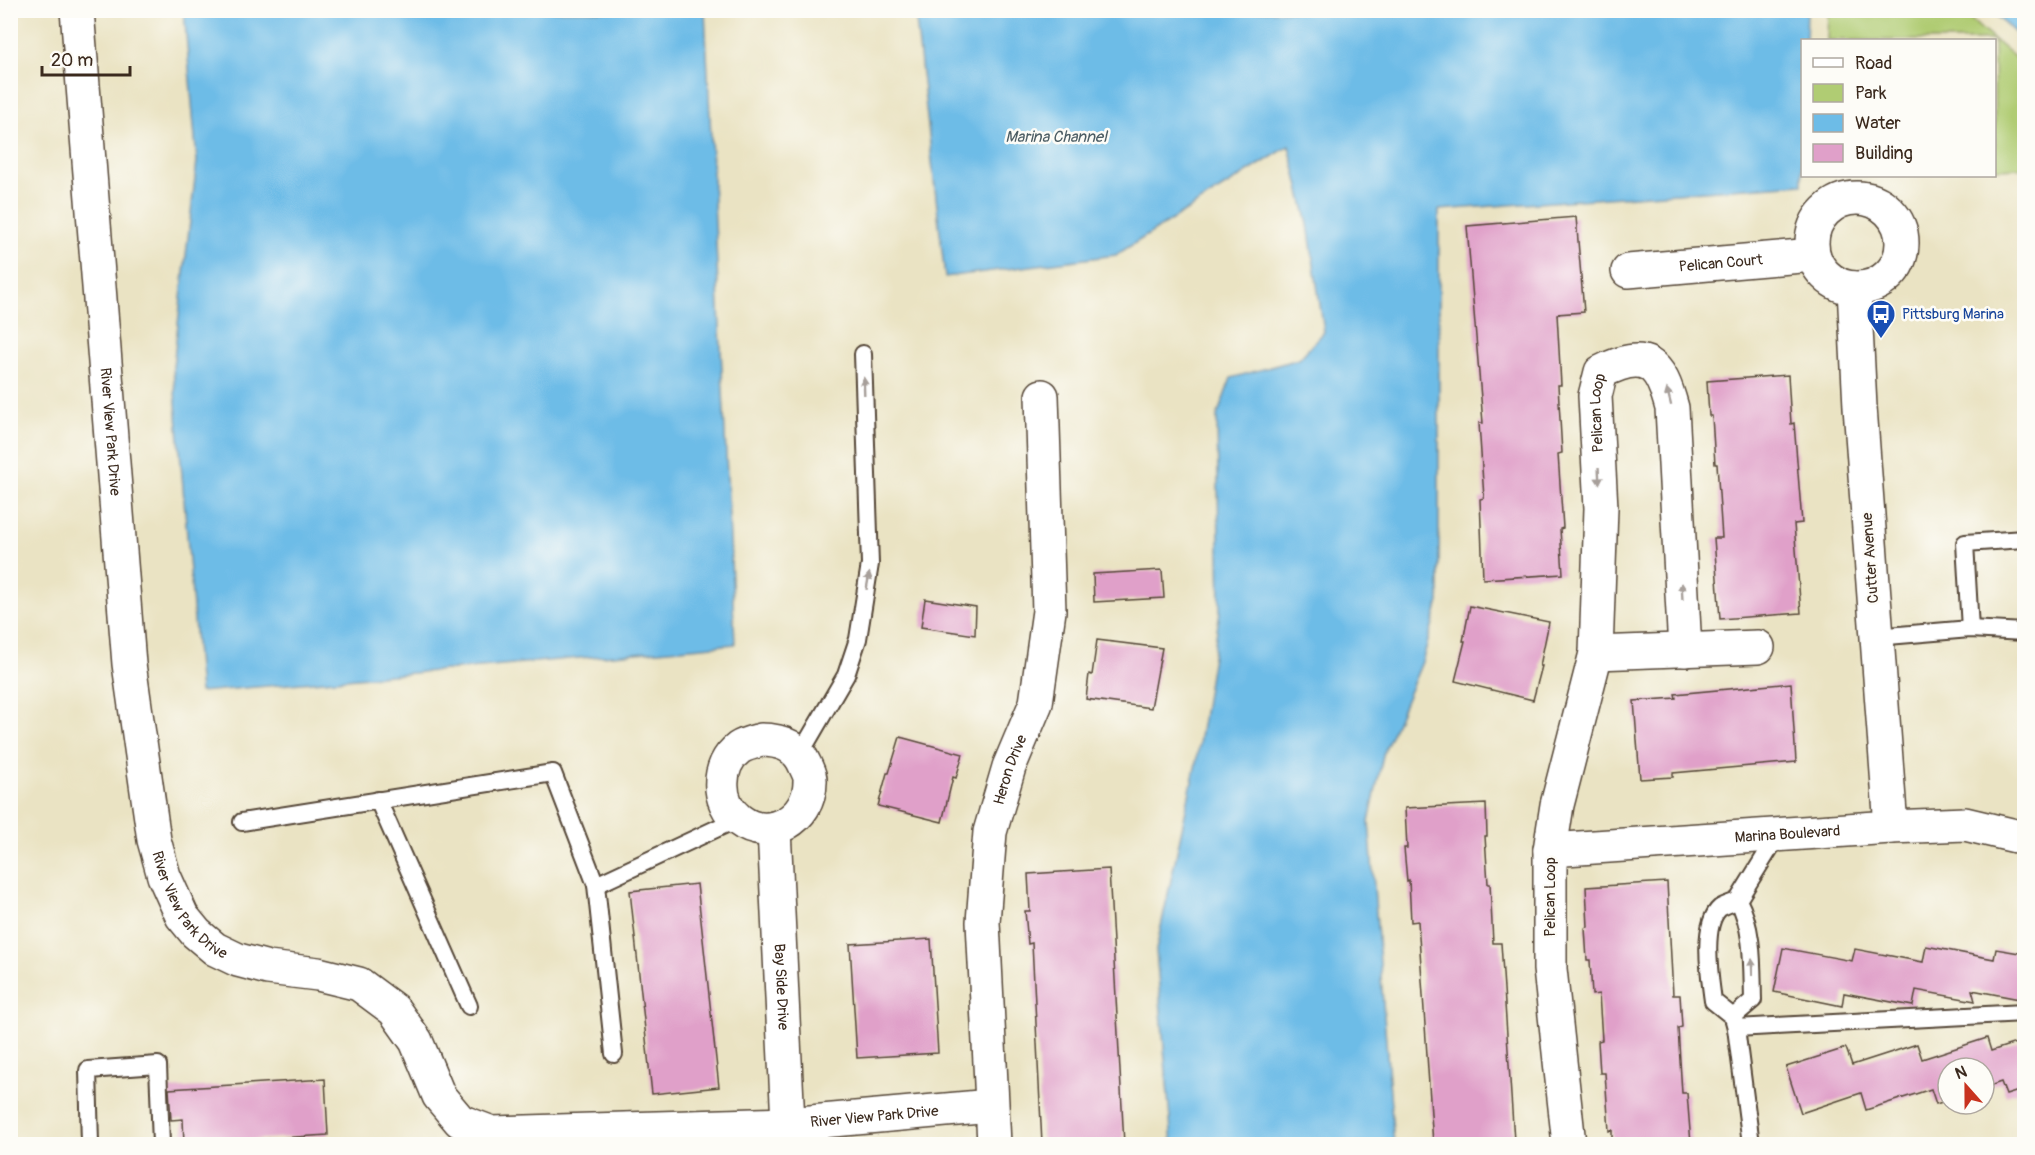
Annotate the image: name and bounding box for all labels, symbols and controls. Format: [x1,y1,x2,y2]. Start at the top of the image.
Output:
scale bar [42,39,130,77]
legend [1801,39,1996,177]
text: 20 m [51,49,93,72]
text: Road [1855,52,1892,75]
text: Park [1855,82,1887,105]
text: Water [1855,112,1901,135]
water label: Marina Channel [1005,127,1109,147]
text: Building [1855,142,1913,165]
street label: Pelican Court [1678,250,1764,277]
bus stop icon: Pittsburg Marina [1865,298,1897,340]
place label: Pittsburg Marina [1902,305,2004,324]
street label: River View Park Drive [95,367,125,497]
street label: Pelican Loop [1586,371,1610,453]
one-way arrow [860,377,869,396]
one-way arrow [1664,388,1673,406]
one-way arrow [1594,466,1603,485]
street label: Cutter Avenue [1858,511,1883,604]
one-way arrow [863,571,872,590]
one-way arrow [1677,582,1686,601]
street label: Heron Drive [989,731,1032,807]
street label: Marina Boulevard [1734,821,1841,848]
street label: River View Park Drive [148,849,231,964]
street label: Pelican Loop [1541,857,1560,937]
street label: Bay Side Drive [769,943,793,1031]
one-way arrow [1747,958,1756,977]
north arrow [1936,1056,1996,1116]
text: N [1952,1062,1970,1084]
street label: River View Park Drive [810,1102,940,1132]

